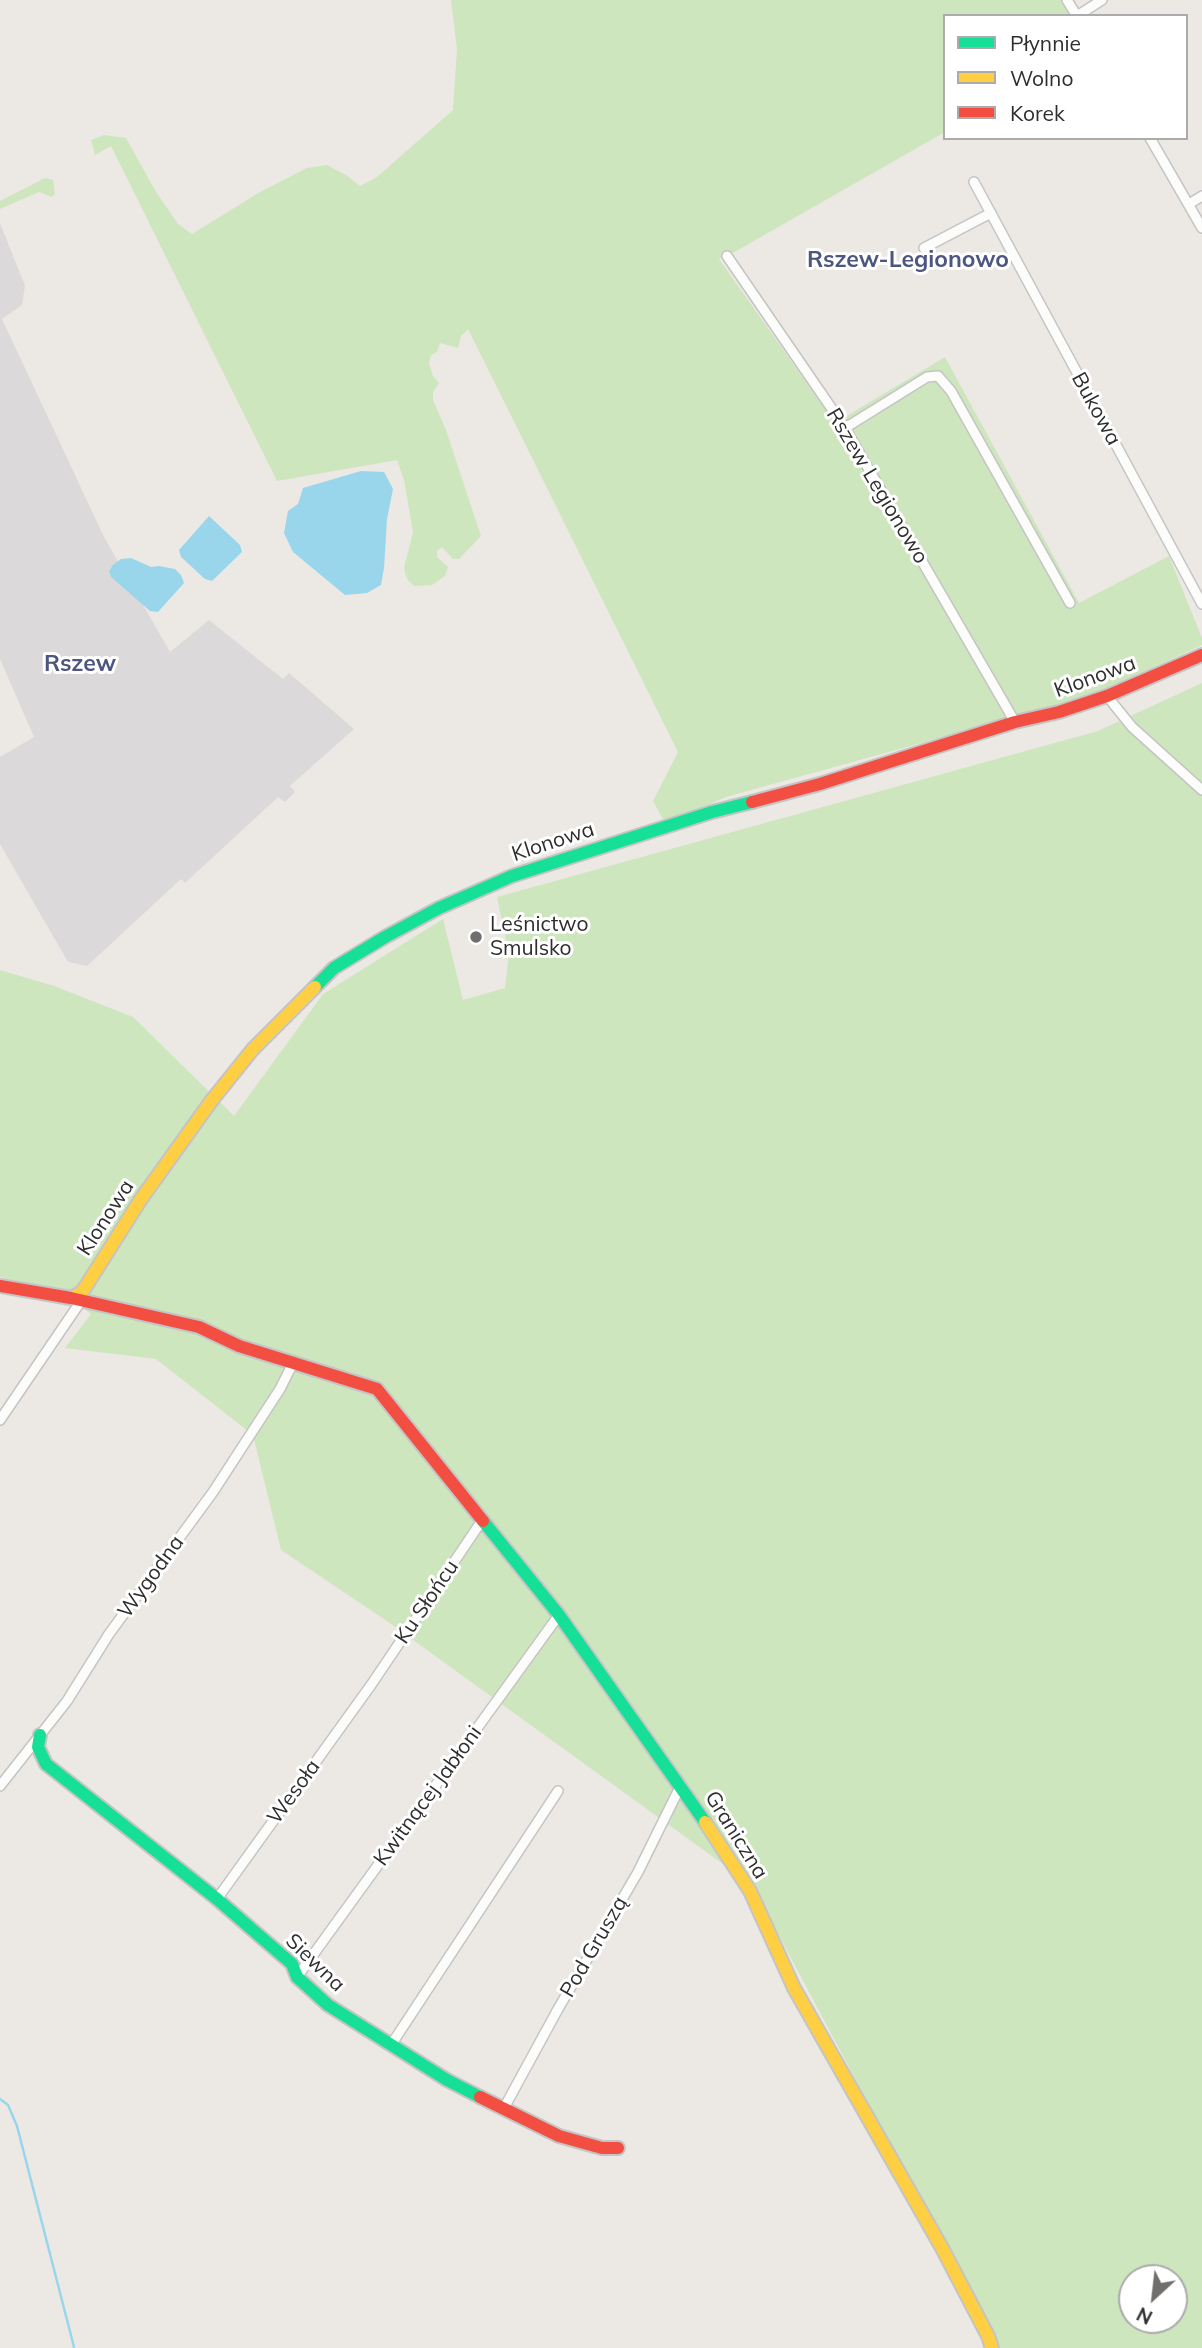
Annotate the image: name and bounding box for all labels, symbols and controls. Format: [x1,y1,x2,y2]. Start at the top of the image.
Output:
legend [943,14,1188,140]
text: Płynnie [1010,30,1081,56]
text: Wolno [1010,65,1073,91]
text: Korek [1010,100,1065,126]
district label: Rszew-Legionowo [807,246,1009,274]
street label: Bukowa [1066,368,1126,450]
street label: Rszew Legionowo [821,404,933,568]
district label: Rszew [44,650,116,678]
street label: Klonowa [1051,651,1139,703]
street label: Klonowa [509,817,597,867]
place label: Leśnictwo Smulsko [490,912,588,962]
marker: Leśnictwo Smulsko [468,929,484,945]
street label: Klonowa [72,1175,140,1261]
street label: Wygodna [113,1531,189,1623]
street label: Ku Słońcu [390,1555,464,1649]
street label: Kwitnącej Jabłoni [369,1721,487,1871]
street label: Wesoła [262,1755,326,1829]
street label: Graniczna [699,1786,773,1884]
street label: Pod Gruszą [555,1892,633,2002]
street label: Siewna [280,1929,350,1997]
north arrow [1118,2264,1188,2334]
text: N [1133,2302,1156,2330]

